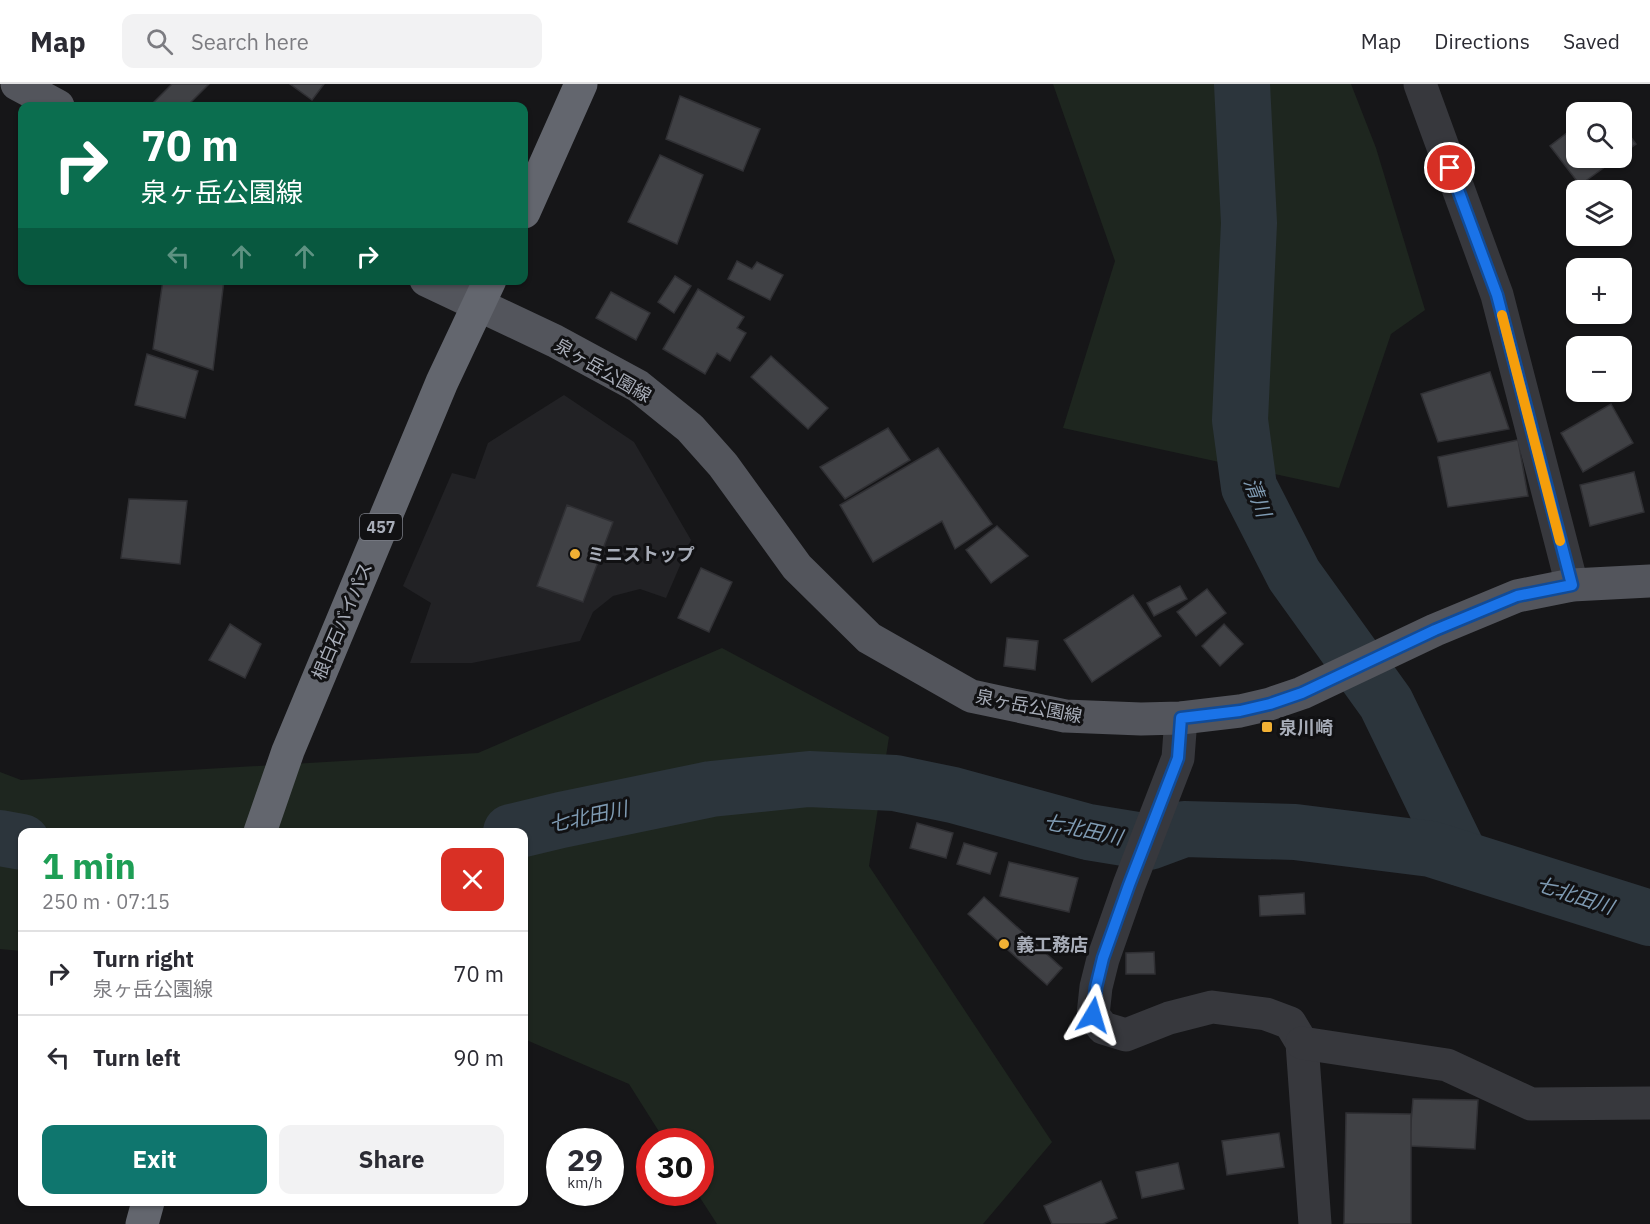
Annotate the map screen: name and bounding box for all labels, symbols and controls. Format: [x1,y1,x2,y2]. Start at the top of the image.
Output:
search box [122,14,542,68]
text: Map [30,23,86,60]
icon: search [143,25,176,58]
text: Search here [191,27,309,56]
text: Map [1361,27,1401,55]
text: Directions [1434,27,1530,55]
text: Saved [1563,27,1620,55]
map controls [1566,102,1632,402]
button: search [1566,102,1632,168]
text: 70 m [141,118,239,173]
icon: right [42,126,120,204]
pin [1424,142,1475,193]
icon: arrive [1433,151,1466,184]
text: 泉ヶ岳公園線 [141,174,303,209]
button: layers [1566,180,1632,246]
icon: left [162,240,195,273]
icon: ahead [225,240,258,273]
icon: ahead [288,240,321,273]
icon: right [351,240,384,273]
button: + [1566,258,1632,324]
street label: 泉ヶ岳公園線 [550,333,656,407]
button: − [1566,336,1632,402]
water label: 清川 [1238,473,1278,522]
road number: 457 [360,514,402,540]
place label: ミニストップ [587,543,695,566]
marker: ミニストップ [568,547,582,561]
street label: 根白石バイパス [307,559,377,683]
street label: 泉ヶ岳公園線 [974,684,1084,728]
place label: 泉川崎 [1279,716,1333,739]
marker: 泉川崎 [1260,720,1274,734]
water label: 七北田川 [546,794,632,838]
water label: 七北田川 [1041,807,1127,851]
text: 1 min [42,842,136,889]
button: close [441,848,504,911]
water label: 七北田川 [1533,870,1619,921]
text: 250 m · 07:15 [42,888,170,915]
place label: 義工務店 [1016,933,1088,956]
marker: 義工務店 [997,937,1011,951]
text: Turn right [93,944,194,973]
icon: right [42,957,75,990]
text: 70 m [453,959,504,988]
text: 泉ヶ岳公園線 [93,975,213,1002]
position arrow [1061,983,1125,1047]
icon: left [42,1041,75,1074]
text: Turn left [93,1043,181,1072]
text: 90 m [453,1043,504,1072]
button: Exit [42,1125,267,1194]
button: Share [279,1125,504,1194]
speed limit sign: 30 [636,1128,714,1206]
text: 29 [567,1140,603,1179]
text: km/h [567,1173,603,1192]

